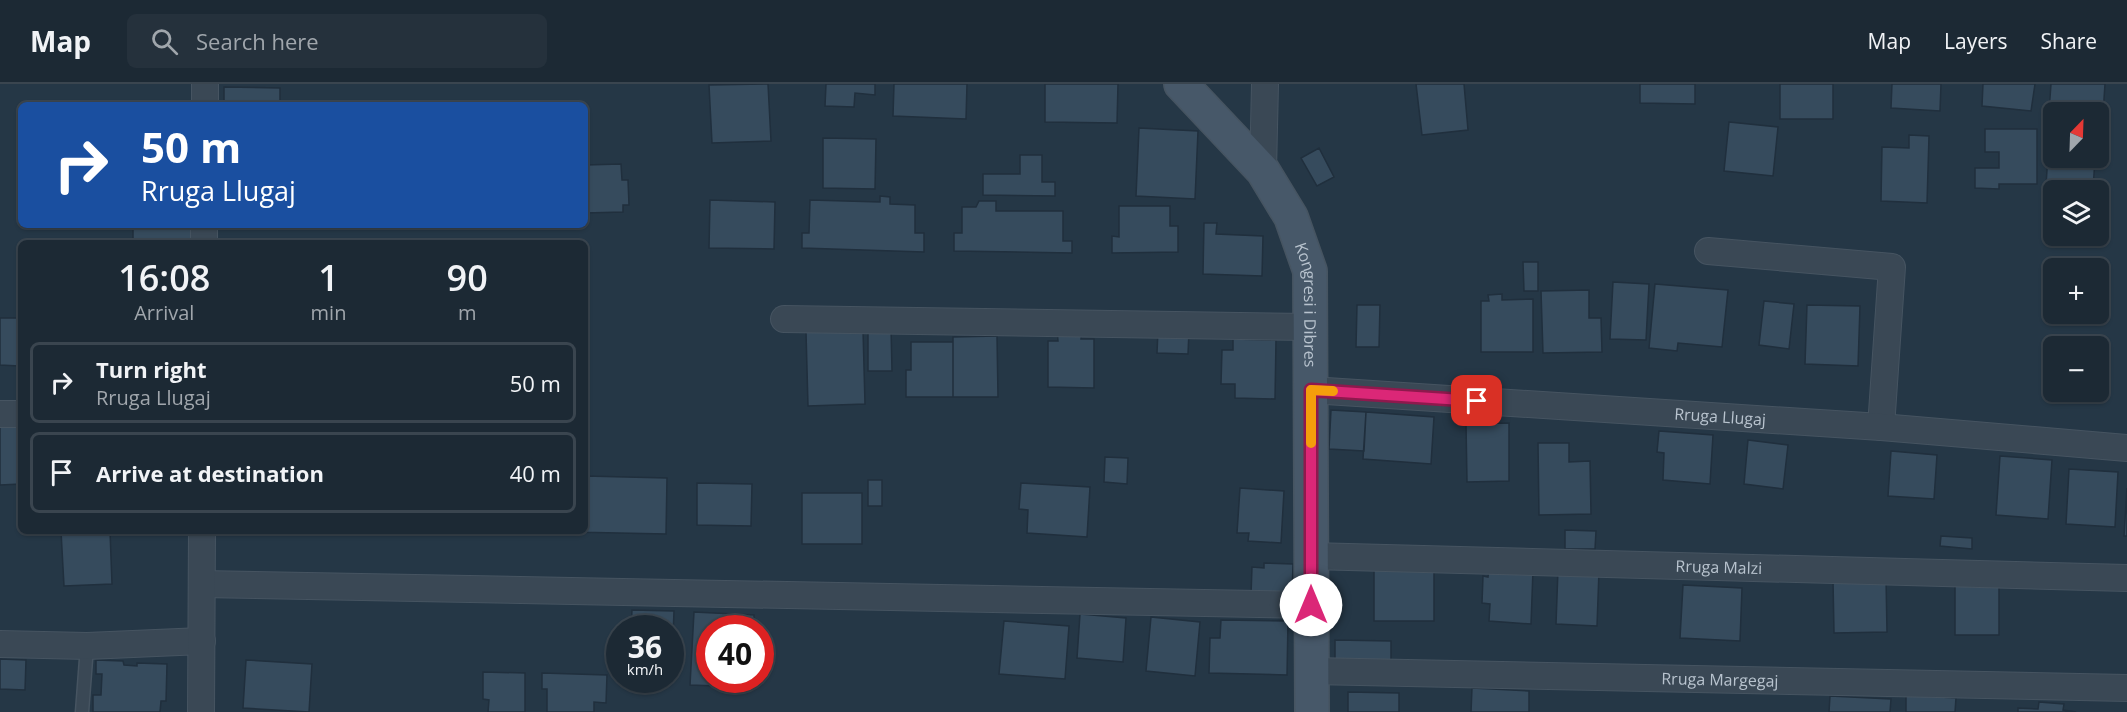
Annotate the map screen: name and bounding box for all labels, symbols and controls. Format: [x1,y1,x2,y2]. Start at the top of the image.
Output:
search box [127,14,547,68]
text: Map [30,22,91,60]
icon: search [148,25,181,58]
text: Search here [196,26,319,56]
text: Map [1868,27,1911,55]
text: Layers [1944,27,2008,55]
text: Share [2041,27,2097,55]
north arrow [2043,102,2109,168]
map controls [2043,102,2109,402]
text: 50 m [141,118,241,175]
icon: right [42,126,120,204]
text: Rruga Llugaj [141,172,296,209]
button: layers [2043,180,2109,246]
street label: Kongresi i Dibres [1290,239,1321,367]
text: 16:08 [118,253,210,302]
text: 1 [318,253,339,302]
text: 90 [447,253,488,302]
button: + [2043,258,2109,324]
text: Arrival [134,299,194,326]
text: min [311,299,346,326]
text: m [458,299,476,326]
button: − [2043,336,2109,402]
text: Turn right [96,354,207,384]
icon: right [45,366,78,399]
text: 50 m [510,368,561,398]
pin [1451,375,1502,426]
text: Rruga Llugaj [96,384,211,411]
icon: arrive [1460,384,1493,417]
street label: Rruga Llugaj [1674,403,1767,431]
icon: arrive [45,456,78,489]
text: Arrive at destination [96,458,324,488]
text: 40 m [510,458,561,488]
street label: Rruga Malzi [1675,555,1763,579]
position arrow [1279,573,1343,637]
speed limit sign: 40 [696,615,774,693]
text: 36 [628,626,662,667]
text: km/h [627,659,663,679]
street label: Rruga Margegaj [1661,667,1779,692]

